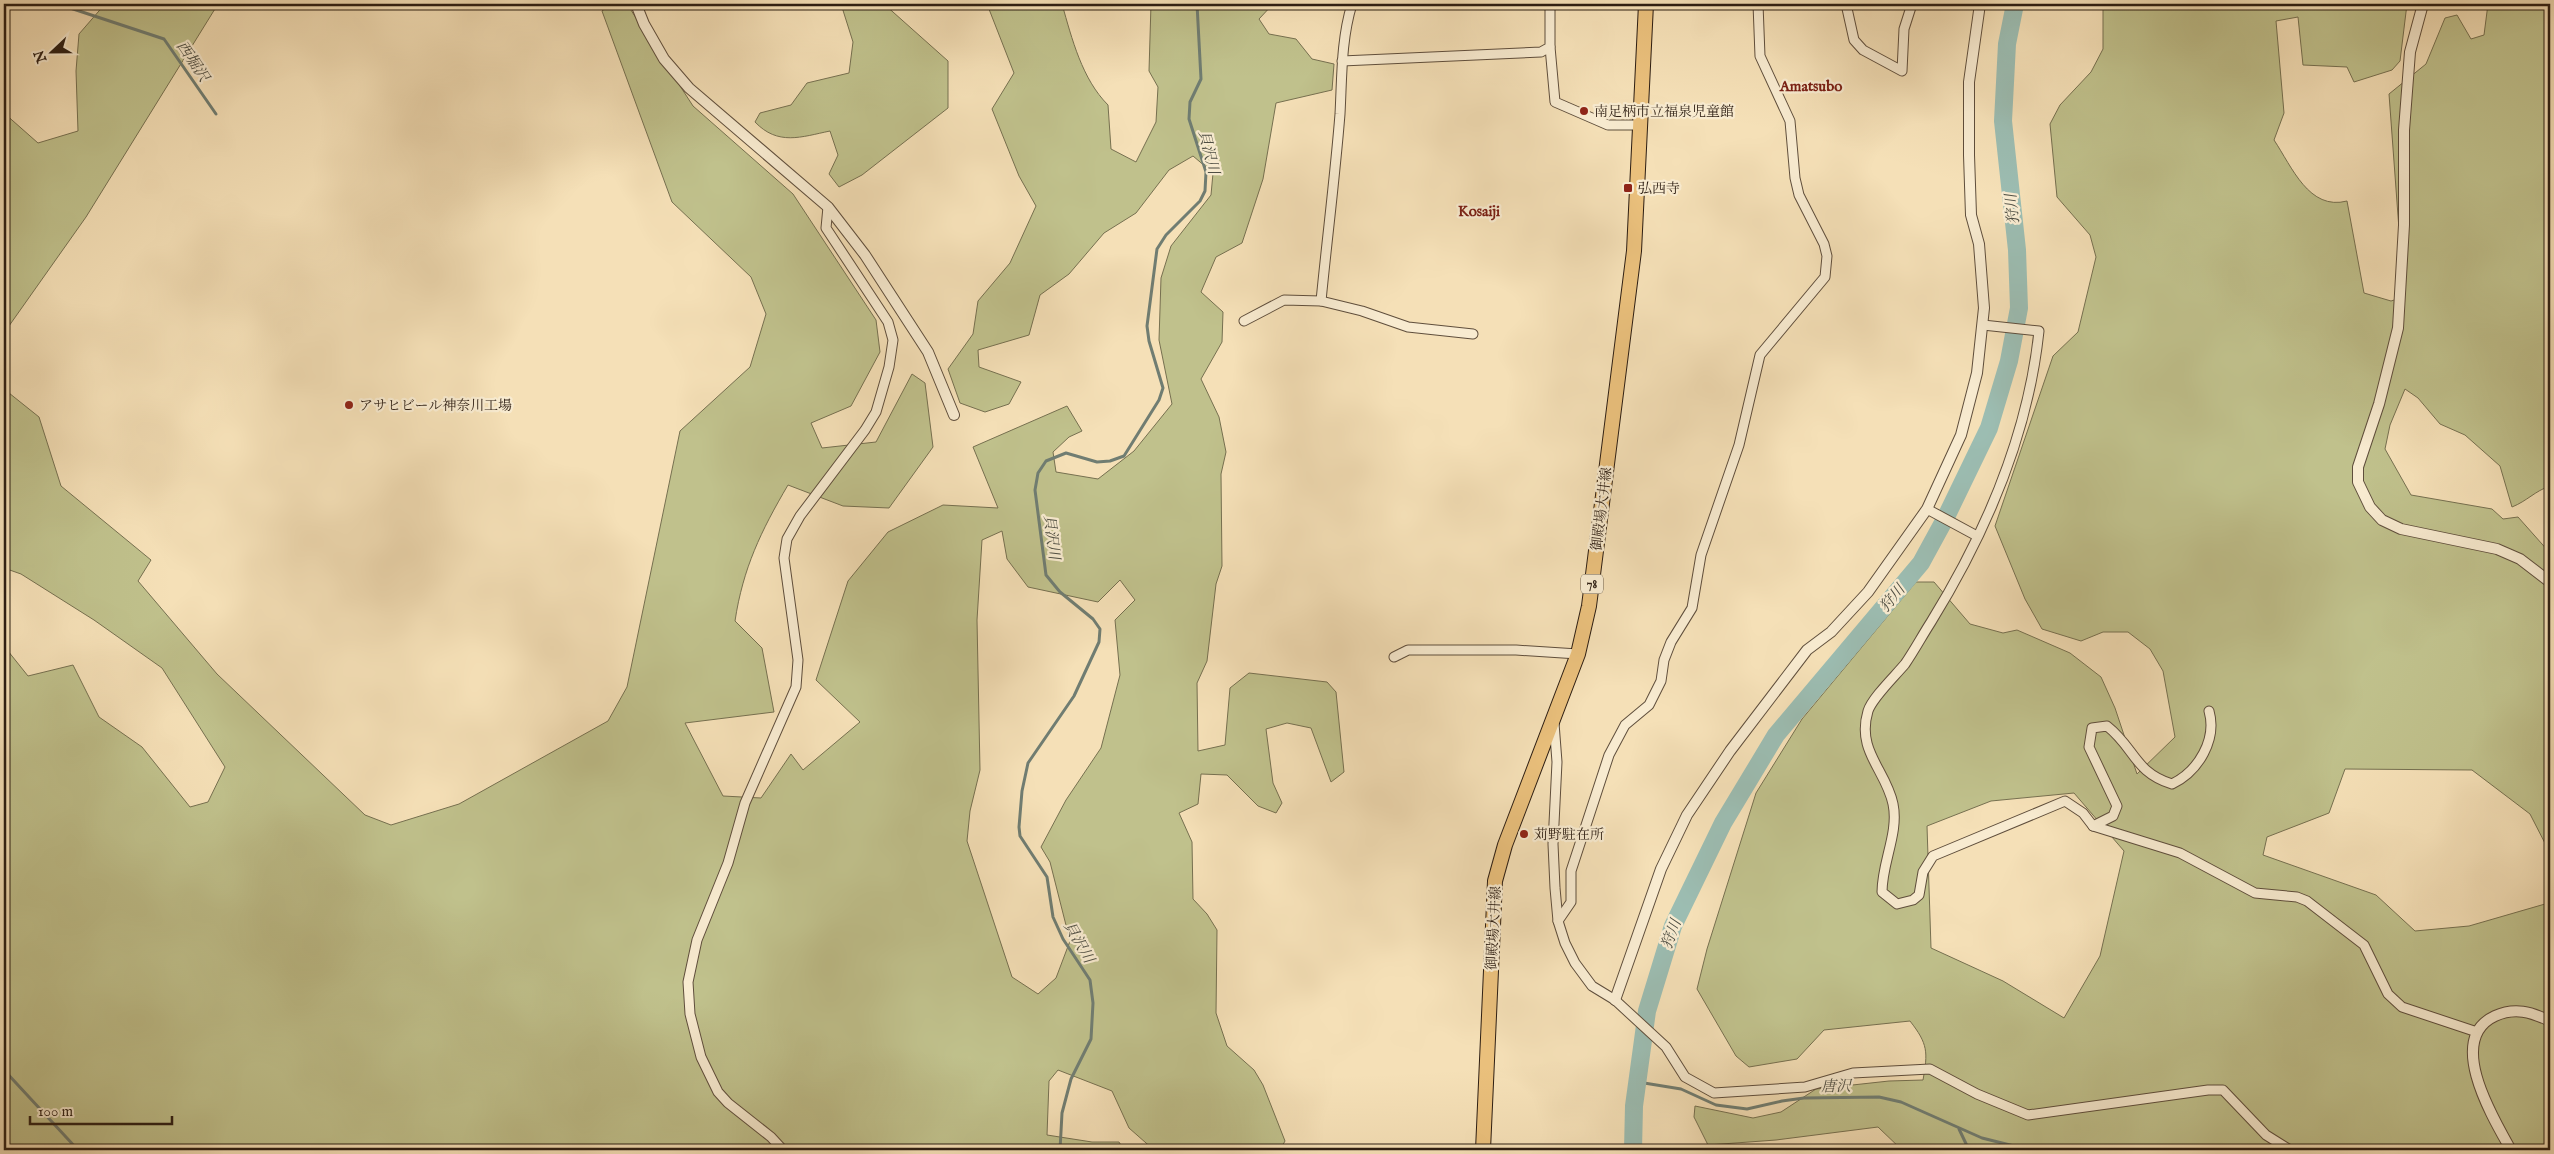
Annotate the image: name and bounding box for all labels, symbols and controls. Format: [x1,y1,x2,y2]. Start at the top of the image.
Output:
north arrow [28,28,78,78]
water label: 西堀沢 [172,37,214,87]
text: N [30,48,52,66]
district label: Amatsubo [1779,77,1842,96]
place label: 南足柄市立福泉児童館 [1594,103,1734,121]
marker: 南足柄市立福泉児童館 [1578,105,1590,117]
water label: 貝沢川 [1194,128,1224,178]
place label: 弘西寺 [1638,180,1680,198]
marker: 弘西寺 [1622,182,1634,194]
water label: 狩川 [2001,191,2024,225]
district label: Kosaiji [1458,202,1500,221]
place label: アサヒビール神奈川工場 [359,397,512,415]
marker: アサヒビール神奈川工場 [343,399,355,411]
street label: 御殿場大井線 [1588,466,1616,552]
water label: 貝沢川 [1039,514,1064,563]
road number: 78 [1581,574,1603,594]
water label: 狩川 [1875,579,1911,616]
place label: 苅野駐在所 [1534,826,1604,844]
marker: 苅野駐在所 [1518,828,1530,840]
street label: 御殿場大井線 [1483,886,1505,970]
water label: 狩川 [1657,915,1686,952]
water label: 貝沢川 [1059,918,1099,968]
water label: 唐沢 [1821,1077,1853,1096]
scale bar [30,1094,172,1126]
text: 100 m [38,1102,74,1121]

